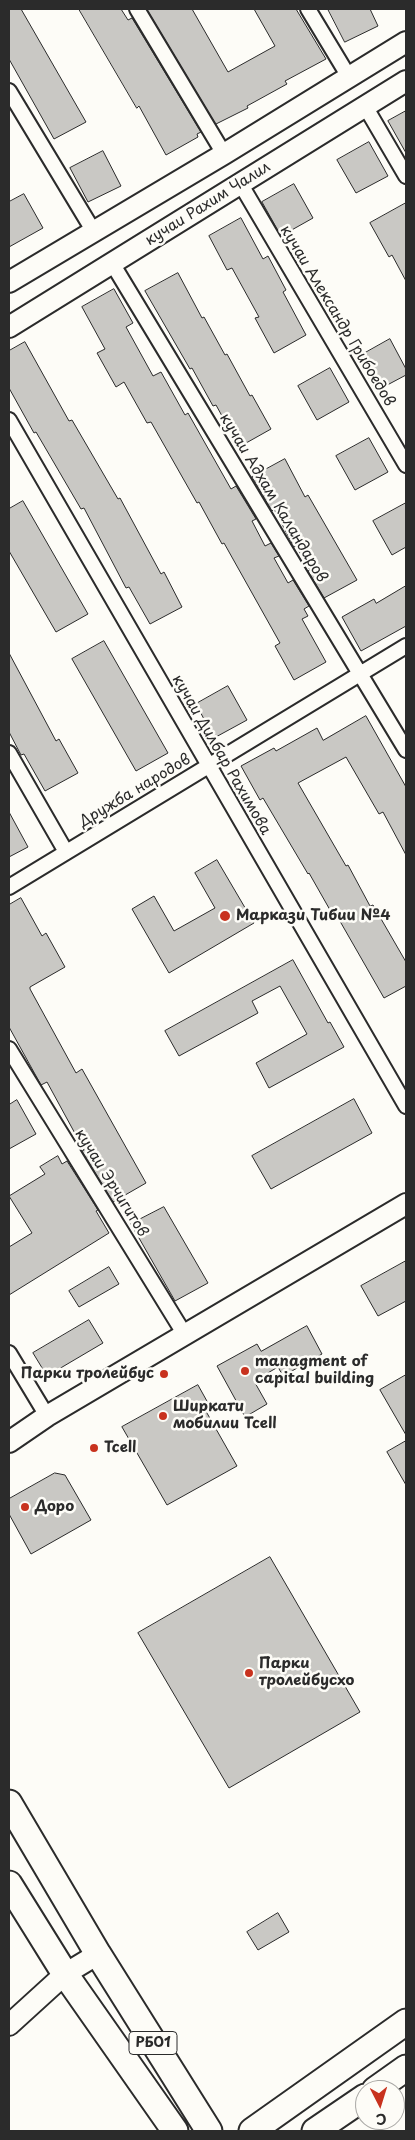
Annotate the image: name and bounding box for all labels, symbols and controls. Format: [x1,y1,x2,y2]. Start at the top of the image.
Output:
street label: кучаи Рахим Чалил [142,158,274,250]
street label: кучаи Александр Грибоедов [276,222,398,410]
street label: кучаи Адхам Каландаров [215,410,331,586]
street label: кучаи Дилбар Рахимова [168,672,274,838]
street label: Дружба народов [76,751,194,831]
place label: Маркази Тибии №4 [236,907,390,925]
marker: Маркази Тибии №4 [218,909,232,923]
street label: кучаи Эрчигитов [71,1126,151,1240]
place label: managment of capital building [255,1353,374,1388]
place label: Парки тролейбус [21,1365,154,1383]
marker: managment of capital building [239,1365,251,1377]
marker: Парки тролейбус [158,1368,170,1380]
place label: Ширкати мобилии Tcell [173,1398,276,1433]
marker: Ширкати мобилии Tcell [157,1410,169,1422]
place label: Tcell [104,1439,136,1457]
marker: Tcell [88,1442,100,1454]
place label: Доро [35,1498,74,1516]
marker: Доро [19,1501,31,1513]
place label: Парки тролейбусхо [259,1655,354,1690]
marker: Парки тролейбусхо [243,1667,255,1679]
road number: РБ01 [129,2032,177,2054]
north arrow [355,2080,405,2130]
text: С [375,2109,387,2130]

